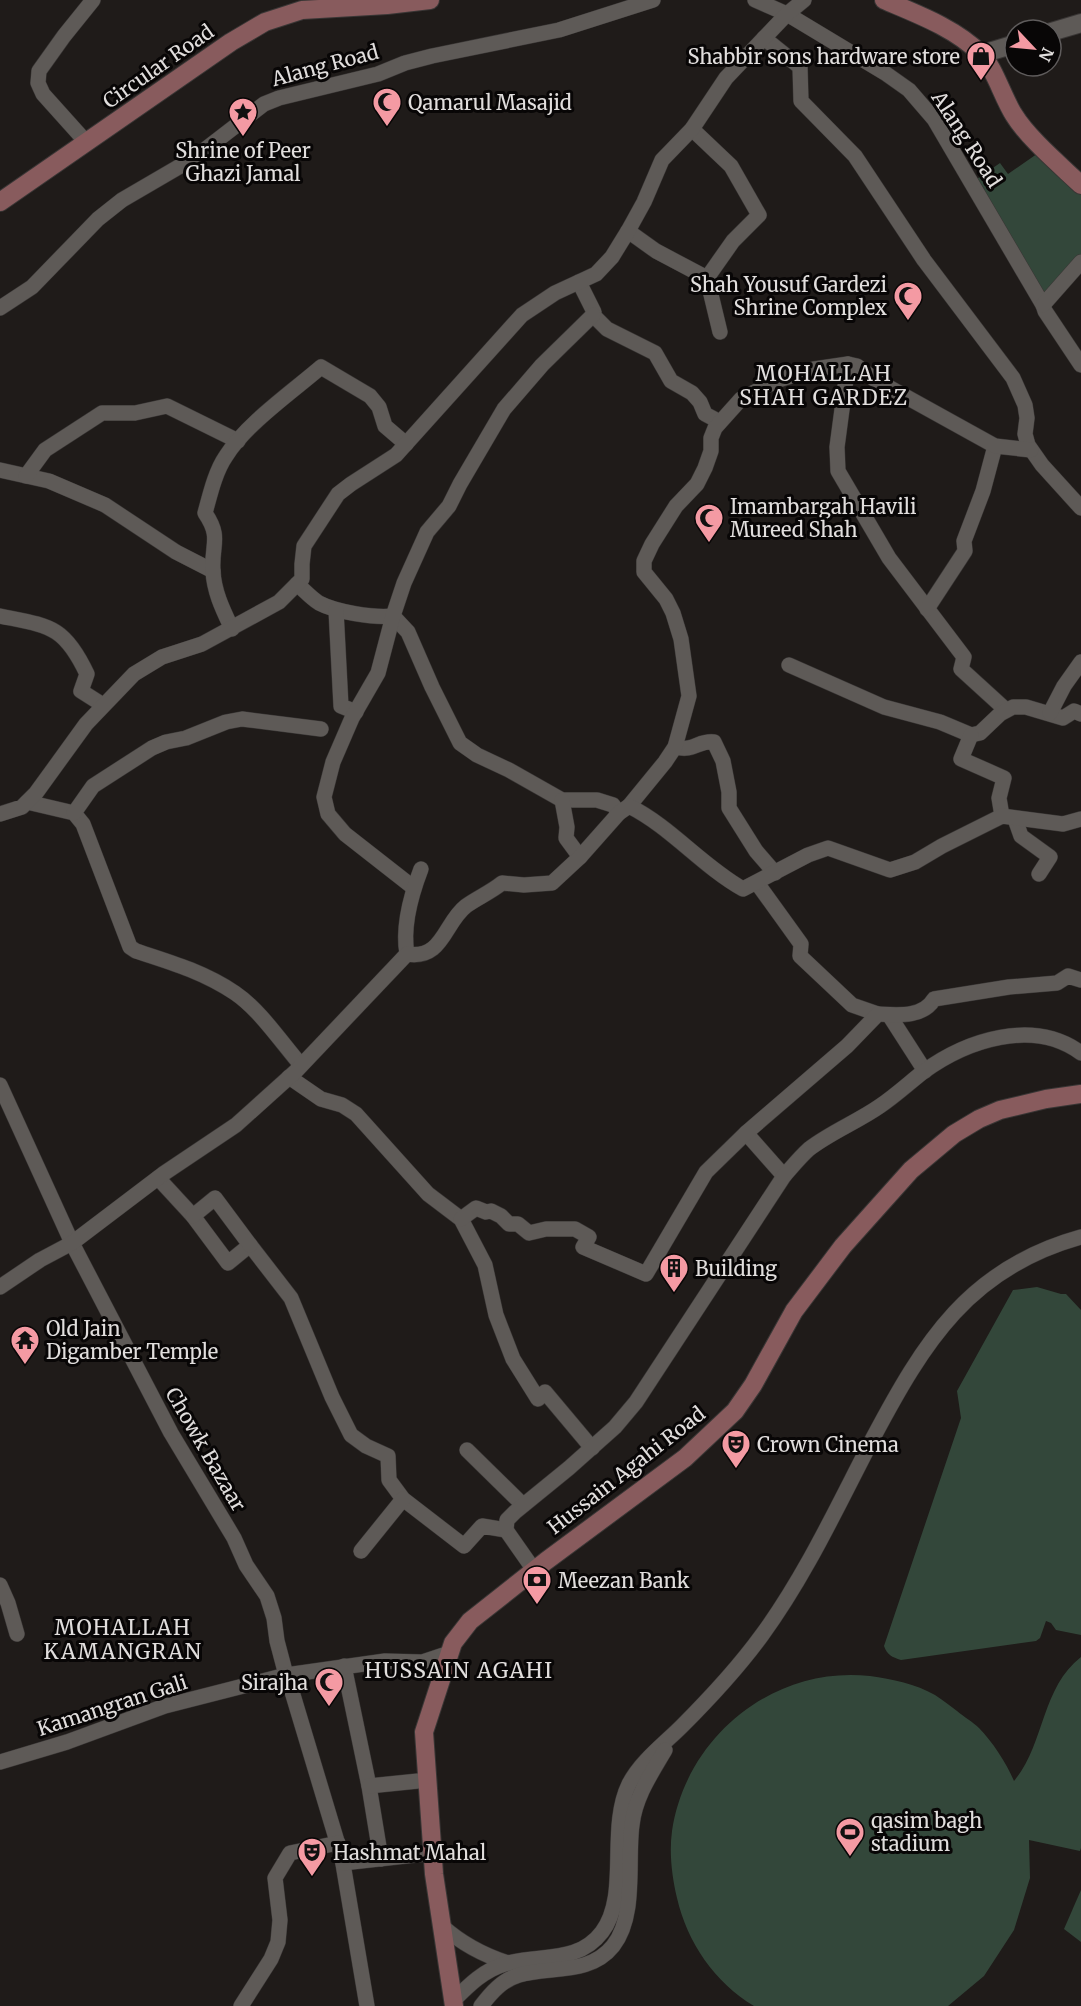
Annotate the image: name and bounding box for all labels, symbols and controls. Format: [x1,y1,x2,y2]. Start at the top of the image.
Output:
north arrow [1003,18,1063,78]
street label: Circular Road [98,19,218,113]
street label: Alang Road [268,39,381,92]
shop icon: Shabbir sons hardware store [965,40,997,82]
place label: Shabbir sons hardware store [688,44,960,69]
text: N [1035,45,1058,65]
street label: Alang Road [926,85,1007,192]
mosque icon: Qamarul Masajid [371,86,403,128]
place label: Qamarul Masajid [408,90,572,115]
place icon: Shrine of Peer Ghazi Jamal [227,96,259,138]
place label: Shrine of Peer Ghazi Jamal [175,138,311,186]
place label: Shah Yousuf Gardezi Shrine Complex [690,272,887,320]
mosque icon: Shah Yousuf Gardezi Shrine Complex [892,280,924,322]
district label: MOHALLAH SHAH GARDEZ [739,360,909,411]
place label: Imambargah Havili Mureed Shah [730,494,916,542]
mosque icon: Imambargah Havili Mureed Shah [693,502,725,544]
building icon: Building [658,1252,690,1294]
place label: Building [695,1256,777,1281]
place label: Old Jain Digamber Temple [46,1316,218,1364]
temple icon: Old Jain Digamber Temple [9,1324,41,1366]
street label: Chowk Bazaar [161,1383,251,1515]
street label: Hussain Agahi Road [542,1401,710,1539]
theatre icon: Crown Cinema [720,1428,752,1470]
place label: Crown Cinema [757,1432,899,1457]
bank icon: Meezan Bank [521,1564,553,1606]
place label: Meezan Bank [558,1568,690,1593]
district label: MOHALLAH KAMANGRAN [44,1614,202,1665]
district label: HUSSAIN AGAHI [364,1657,554,1684]
mosque icon: Sirajha [313,1666,345,1708]
street label: Kamangran Gali [34,1669,190,1741]
place label: Sirajha [241,1670,308,1695]
place label: qasim bagh stadium [871,1808,982,1856]
sports icon: qasim bagh stadium [834,1816,866,1858]
theatre icon: Hashmat Mahal [296,1836,328,1878]
place label: Hashmat Mahal [333,1840,486,1865]

